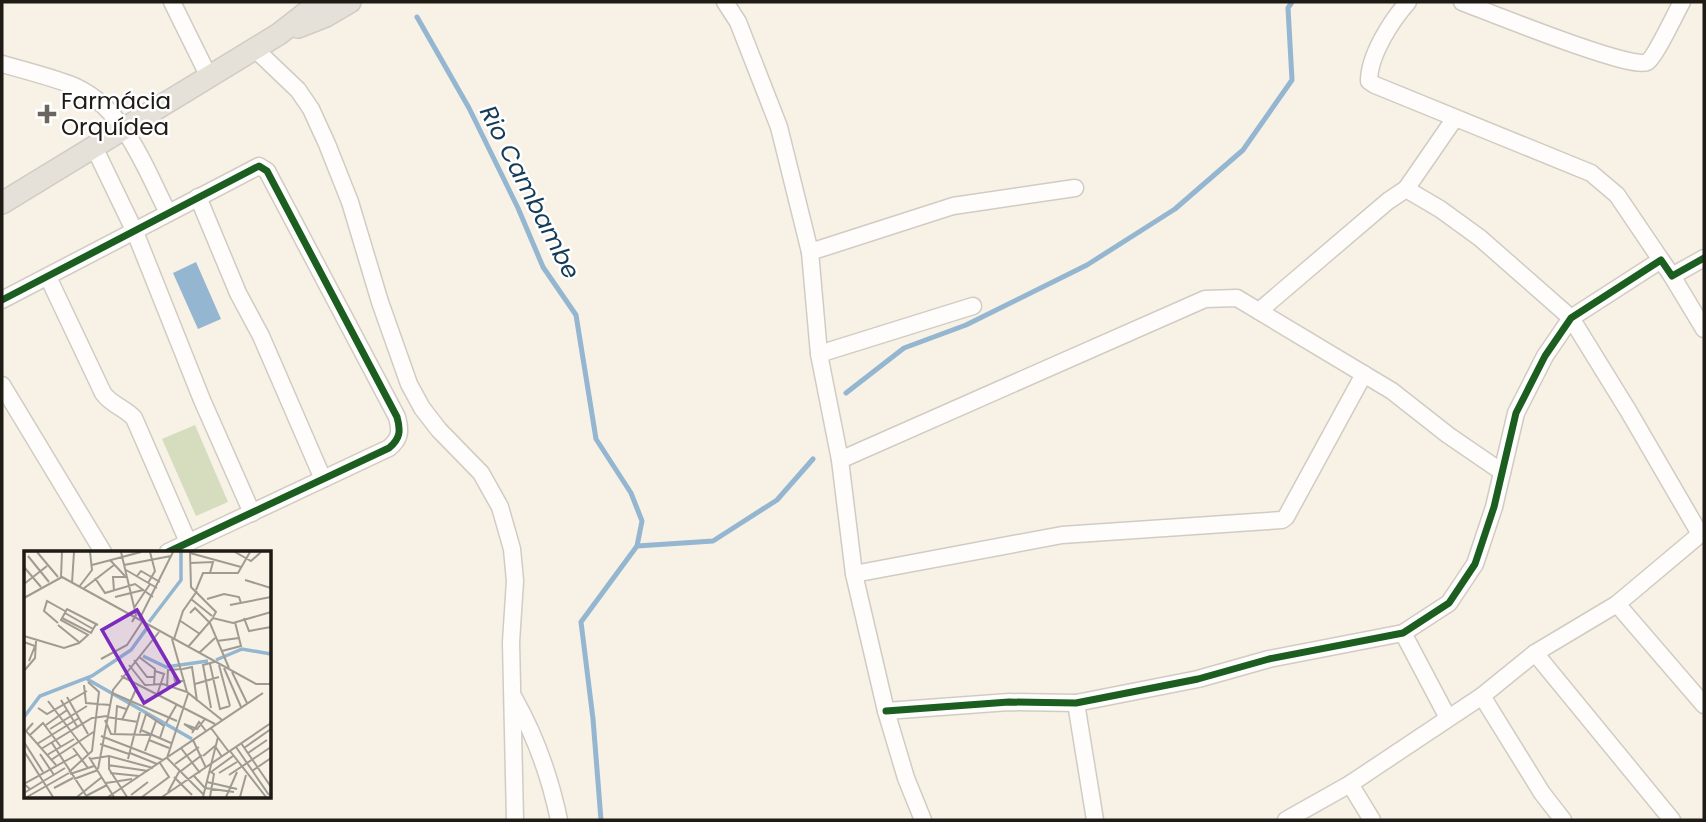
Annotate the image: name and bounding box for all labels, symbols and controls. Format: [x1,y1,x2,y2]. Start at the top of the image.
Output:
place label: Farmácia Orquídea [61,85,171,143]
water label: Rio Cambambe [472,100,588,285]
marker: Farmácia Orquídea [39,106,55,122]
inset map [24,551,271,798]

